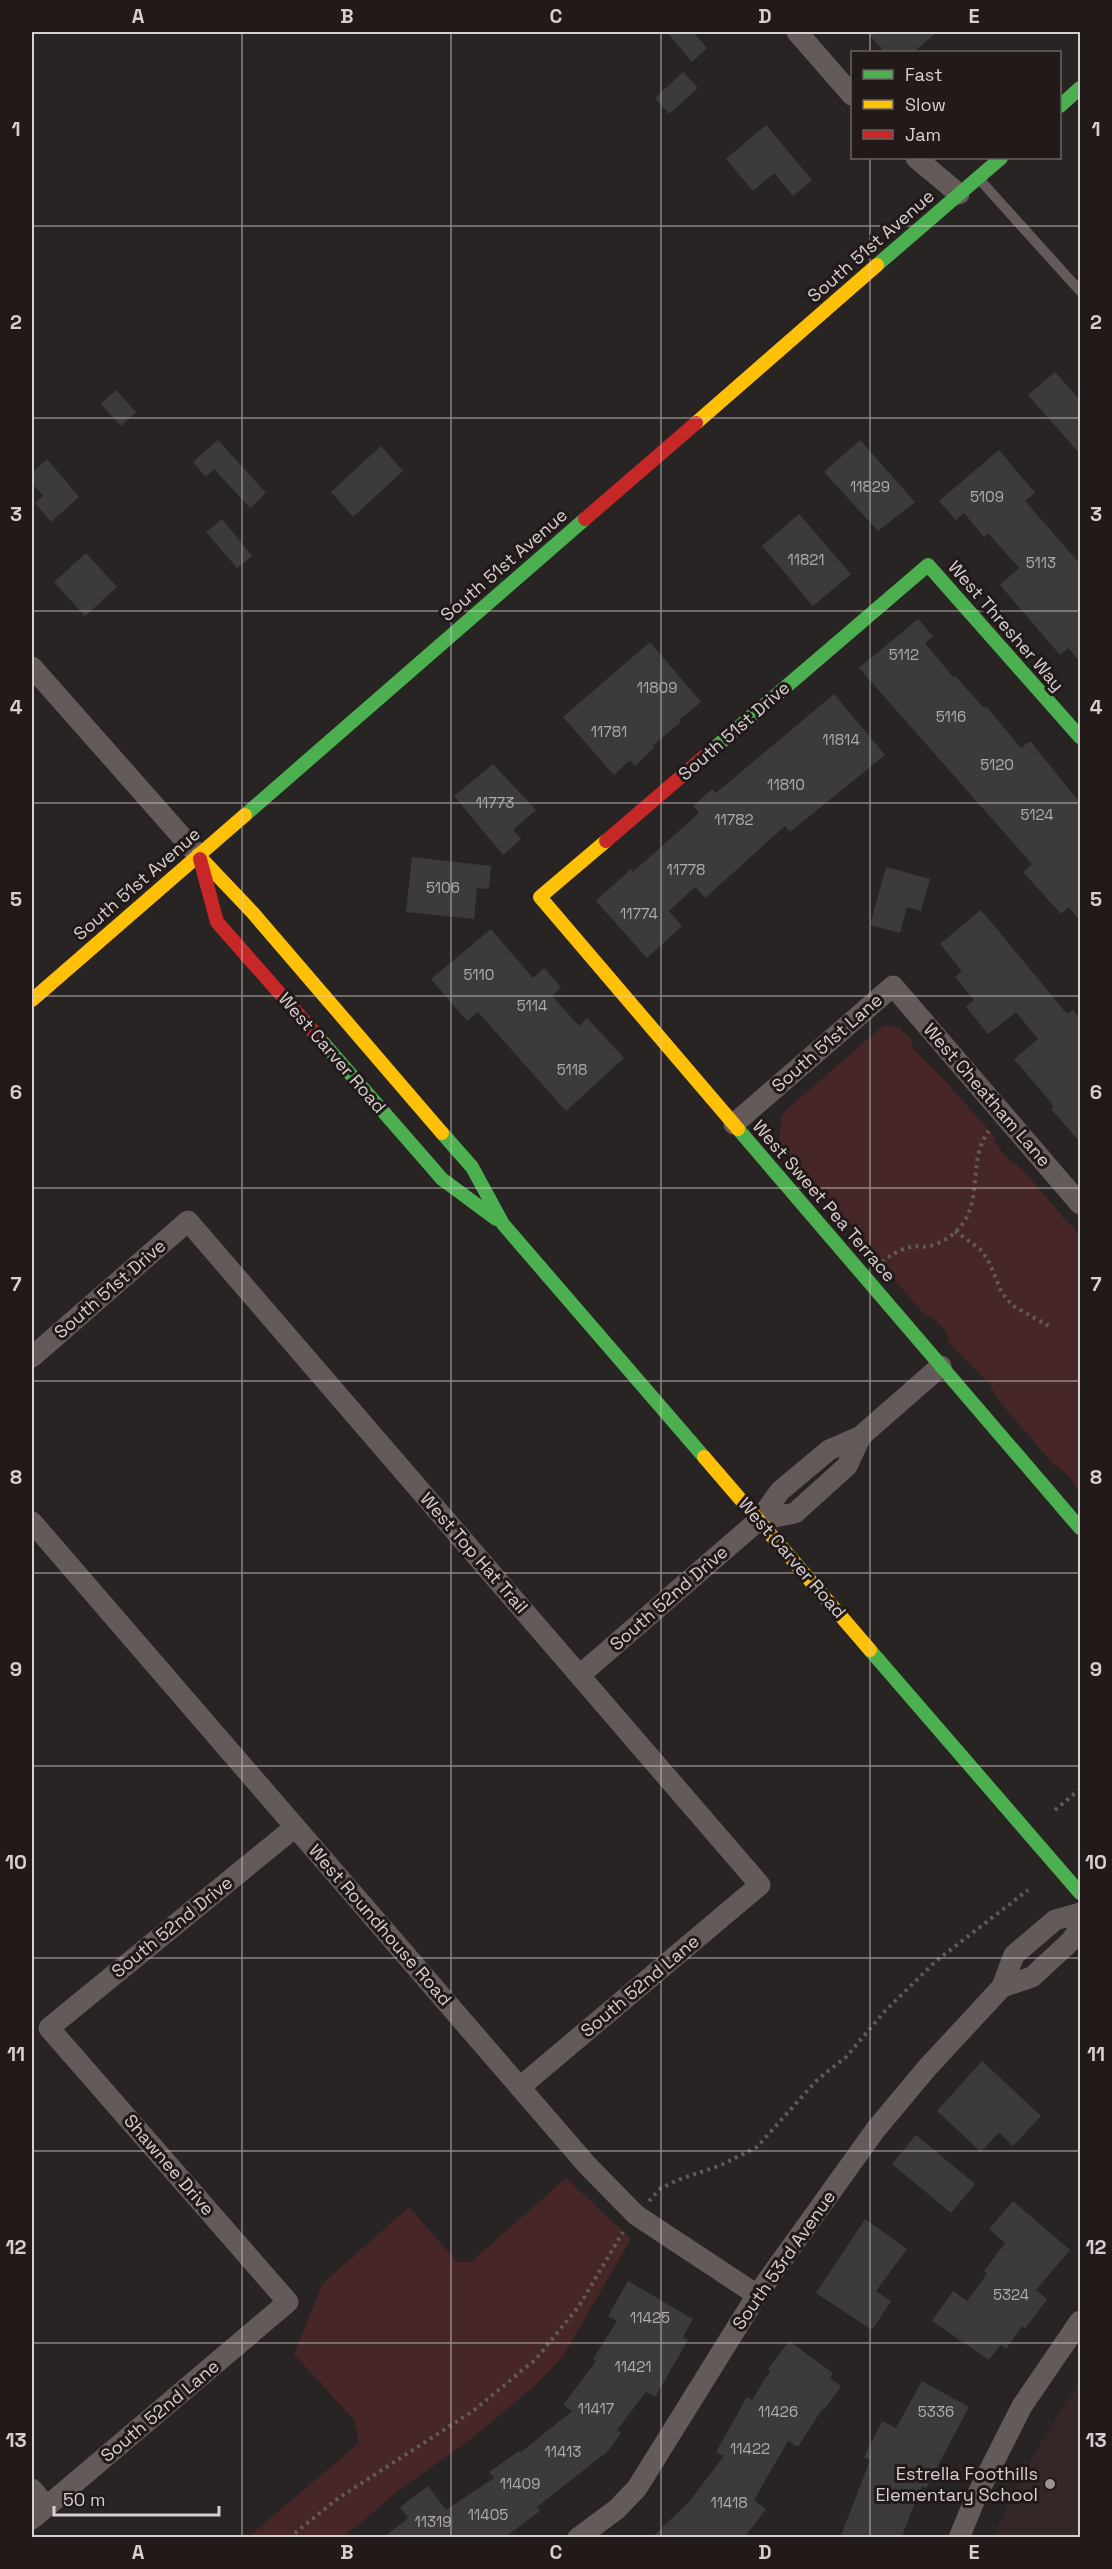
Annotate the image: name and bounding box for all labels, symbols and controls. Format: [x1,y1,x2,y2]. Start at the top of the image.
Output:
text: A [132,3,145,29]
text: B [340,3,354,29]
text: C [550,3,563,29]
text: D [758,3,772,29]
text: E [968,3,980,29]
legend [851,51,1061,159]
text: Fast [905,63,942,86]
text: Slow [905,93,946,116]
text: 1 [11,116,21,142]
text: 1 [1091,116,1101,142]
text: Jam [905,123,941,146]
street label: South 51st Avenue [802,184,939,307]
text: 2 [10,309,22,335]
text: 2 [1090,309,1102,335]
house number: 11829 [850,477,890,496]
house number: 5109 [970,487,1004,506]
text: 3 [10,501,22,527]
text: 3 [1090,501,1102,527]
street label: South 51st Avenue [435,503,572,626]
house number: 11821 [787,550,825,569]
house number: 5113 [1026,553,1056,572]
street label: West Thresher Way [943,556,1069,696]
house number: 5112 [889,645,919,664]
street label: South 51st Drive [673,676,794,785]
house number: 11809 [637,678,677,697]
text: 4 [10,694,23,720]
text: 4 [1090,694,1103,720]
house number: 5116 [936,707,966,726]
house number: 11781 [591,722,627,741]
house number: 11814 [822,730,860,749]
house number: 5120 [980,755,1014,774]
house number: 11810 [767,775,805,794]
house number: 11773 [476,793,514,812]
house number: 5124 [1020,805,1054,824]
house number: 11782 [714,810,754,829]
street label: South 51st Avenue [68,822,205,945]
house number: 11778 [667,860,705,879]
house number: 5106 [426,878,460,897]
text: 5 [10,886,22,912]
text: 5 [1090,886,1102,912]
house number: 11774 [620,904,658,923]
house number: 5110 [464,965,494,984]
street label: West Carver Road [274,988,391,1118]
street label: South 51st Lane [767,988,887,1097]
house number: 5114 [517,996,547,1015]
street label: West Cheatham Lane [919,1018,1056,1171]
house number: 5118 [557,1060,587,1079]
text: 6 [10,1079,22,1105]
text: 6 [1090,1079,1102,1105]
street label: West Sweet Pea Terrace [748,1115,901,1286]
street label: South 51st Drive [49,1234,170,1343]
text: 7 [10,1271,22,1297]
text: 7 [1090,1271,1102,1297]
text: 8 [10,1464,22,1490]
text: 8 [1090,1464,1102,1490]
street label: West Top Hat Trail [416,1487,533,1618]
street label: West Carver Road [734,1493,851,1623]
street label: South 52nd Drive [605,1540,732,1655]
text: 9 [10,1656,22,1682]
text: 9 [1090,1656,1102,1682]
street label: West Roundhouse Road [304,1839,457,2010]
text: 10 [5,1849,27,1875]
text: 10 [1085,1849,1107,1875]
street label: South 52nd Drive [107,1871,237,1982]
street label: South 52nd Lane [576,1929,704,2042]
text: 11 [7,2041,25,2067]
text: 11 [1087,2041,1105,2067]
street label: Shawnee Drive [119,2109,220,2220]
street label: South 53rd Avenue [727,2186,840,2334]
text: 12 [6,2234,27,2260]
text: 12 [1086,2234,1107,2260]
house number: 5324 [993,2285,1029,2304]
house number: 11425 [630,2308,670,2327]
street label: South 52nd Lane [96,2354,224,2467]
house number: 11421 [614,2357,652,2376]
house number: 11417 [578,2399,614,2418]
house number: 11426 [758,2402,798,2421]
house number: 5336 [918,2402,954,2421]
text: 13 [5,2427,27,2453]
text: 13 [1085,2427,1107,2453]
house number: 11422 [730,2439,770,2458]
house number: 11413 [545,2442,581,2461]
place label: Estrella Foothills Elementary School [875,2462,1038,2506]
house number: 11409 [500,2474,540,2493]
marker: Estrella Foothills Elementary School [1043,2477,1057,2491]
scale bar [54,2479,219,2517]
text: 50 m [63,2488,105,2511]
house number: 11418 [710,2493,748,2512]
house number: 11405 [468,2505,508,2524]
house number: 11319 [415,2512,451,2531]
text: A [132,2539,145,2565]
text: B [340,2539,354,2565]
text: C [550,2539,563,2565]
text: D [758,2539,772,2565]
text: E [968,2539,980,2565]

